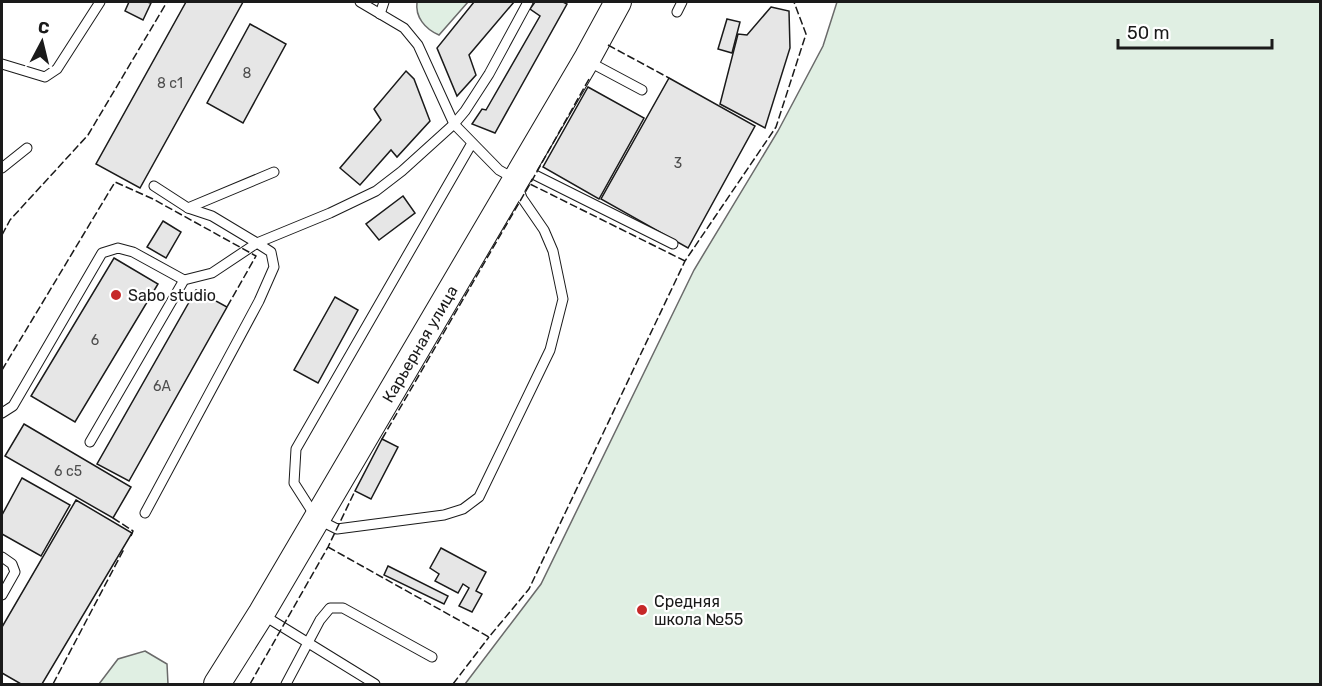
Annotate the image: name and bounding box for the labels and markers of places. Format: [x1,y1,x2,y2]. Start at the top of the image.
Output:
place label: Sabo studio [128,286,216,305]
marker: Sabo studio [109,288,123,302]
place label: Средняя школа №55 [654,592,743,629]
marker: Средняя школа №55 [635,603,649,617]

